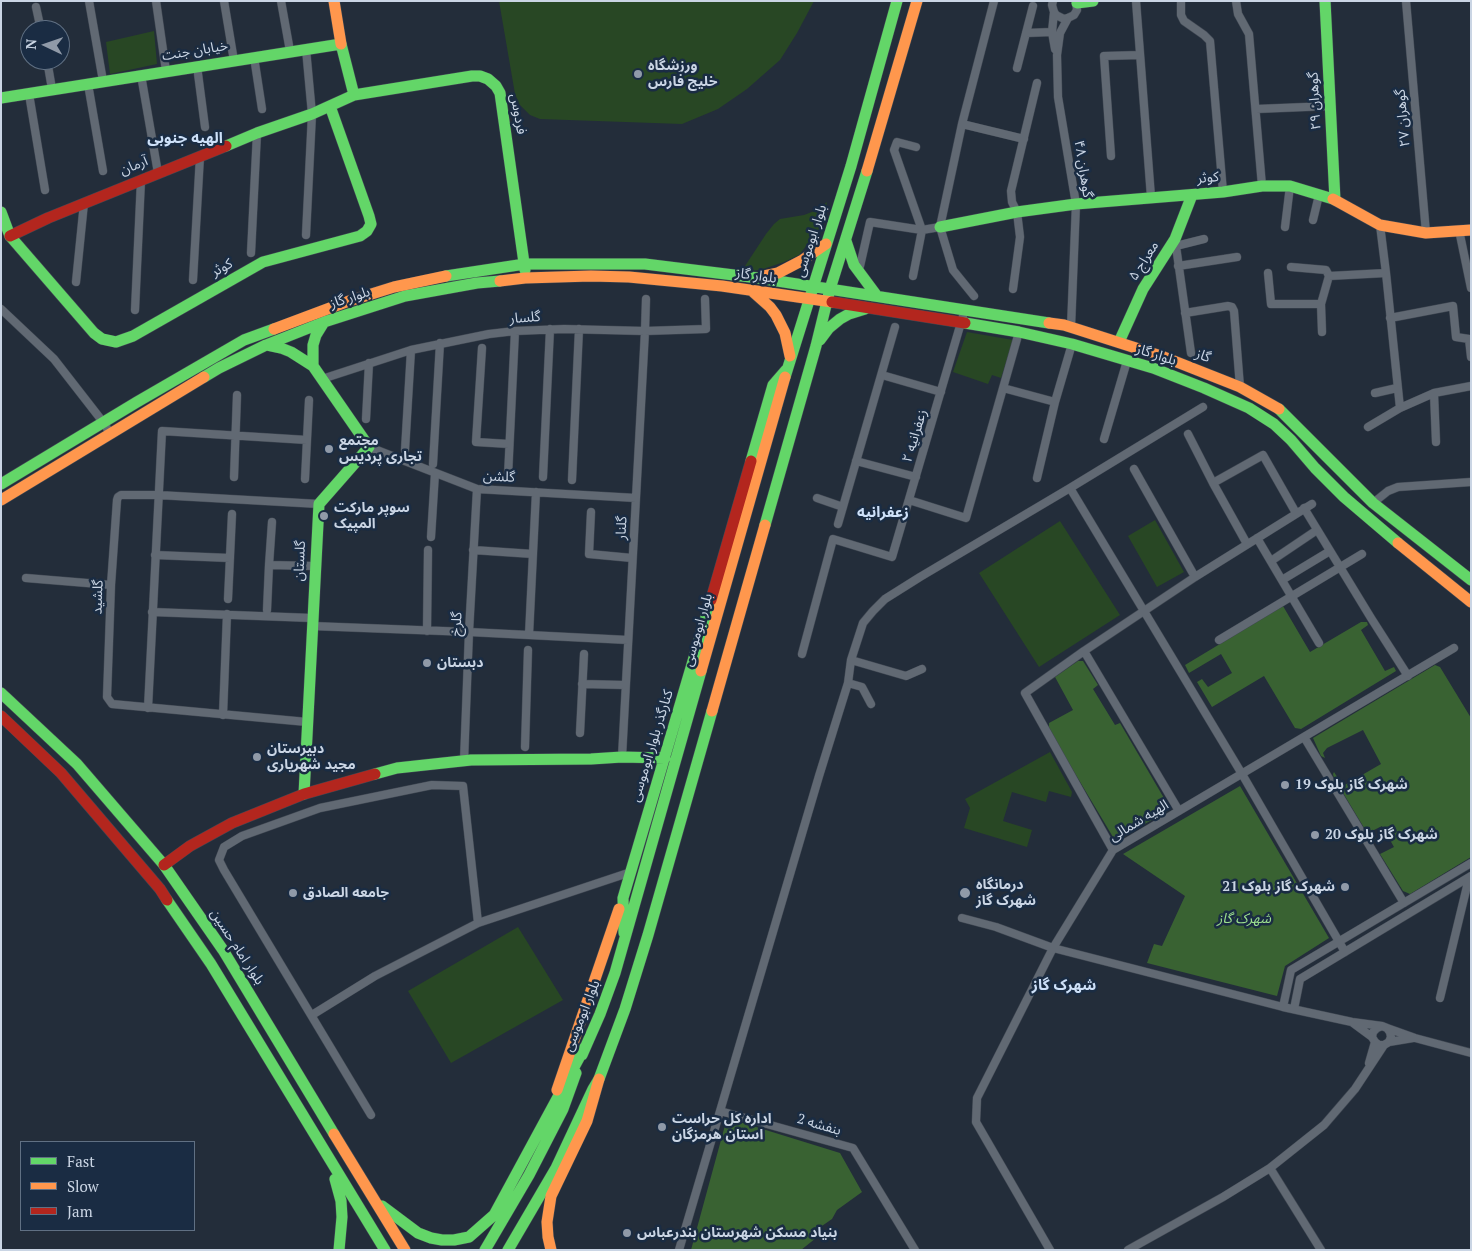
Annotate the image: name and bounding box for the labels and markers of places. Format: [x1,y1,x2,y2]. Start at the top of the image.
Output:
place label: ورزشگاه خلیج فارس [648,58,717,90]
marker: ورزشگاه خلیج فارس [632,68,644,80]
place label: مجتمع تجاری پردیس [339,433,422,466]
marker: مجتمع تجاری پردیس [323,443,335,455]
place label: سوپر مارکت المپیک [334,500,410,532]
marker: سوپر مارکت المپیک [318,510,330,522]
place label: دبستان [437,655,483,671]
marker: دبستان [421,657,433,669]
place label: دبیرستان مجید شهریاری [267,741,356,774]
marker: دبیرستان مجید شهریاری [251,751,263,763]
place label: شهرک گاز بلوک 19 [1295,777,1408,793]
marker: شهرک گاز بلوک 19 [1279,779,1291,791]
place label: شهرک گاز بلوک 20 [1325,827,1438,843]
marker: شهرک گاز بلوک 20 [1309,829,1321,841]
place label: درمانگاه شهرک گاز [976,877,1036,910]
place label: شهرک گاز بلوک 21 [1222,879,1335,895]
marker: شهرک گاز بلوک 21 [1339,881,1351,893]
place label: جامعه الصادق [303,885,389,901]
marker: درمانگاه شهرک گاز [958,886,972,900]
marker: جامعه الصادق [287,887,299,899]
place label: اداره کل حراست استان هرمزگان [672,1111,771,1144]
marker: اداره کل حراست استان هرمزگان [656,1121,668,1133]
place label: بنیاد مسکن شهرستان بندرعباس [637,1225,837,1241]
marker: بنیاد مسکن شهرستان بندرعباس [621,1227,633,1239]

